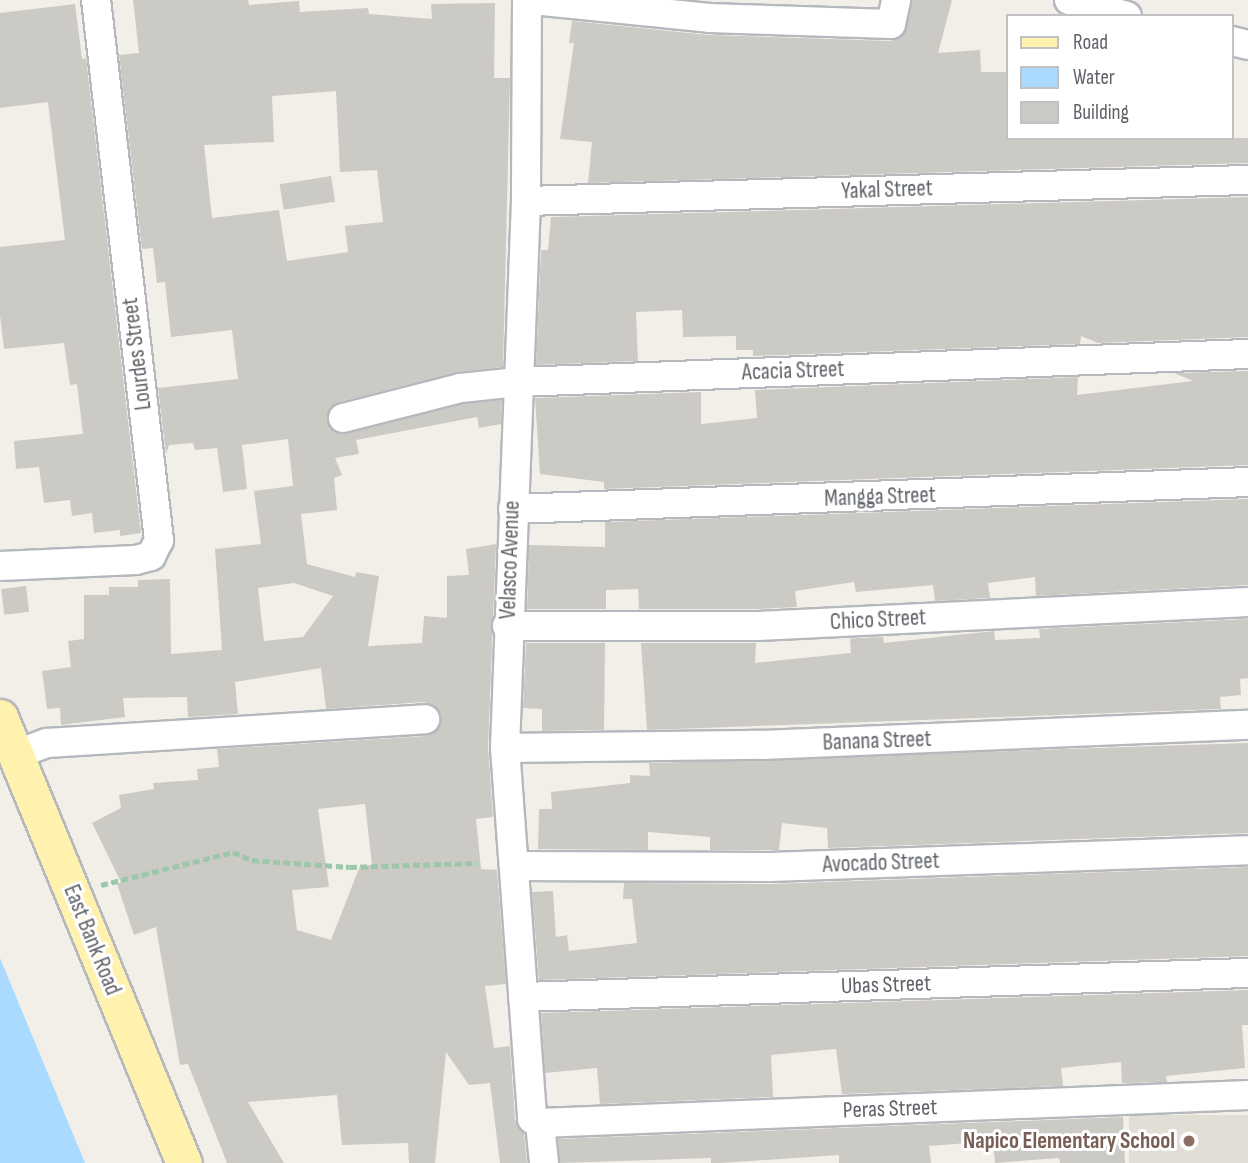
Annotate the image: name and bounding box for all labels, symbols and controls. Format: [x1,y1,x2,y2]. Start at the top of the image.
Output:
legend [1006,14,1234,140]
text: Road [1073,30,1108,55]
text: Water [1073,65,1115,90]
text: Building [1073,100,1129,125]
street label: Yakal Street [841,175,933,205]
street label: Lourdes Street [116,296,158,412]
street label: Acacia Street [741,355,845,387]
street label: Mangga Street [824,481,936,513]
street label: Velasco Avenue [494,500,526,620]
street label: Chico Street [829,604,927,636]
street label: Banana Street [822,725,932,757]
street label: Avocado Street [822,847,940,879]
street label: East Bank Road [57,881,127,999]
street label: Ubas Street [840,970,932,1000]
street label: Peras Street [842,1094,938,1124]
place label: Napico Elementary School [963,1127,1175,1155]
marker: Napico Elementary School [1181,1133,1197,1149]

